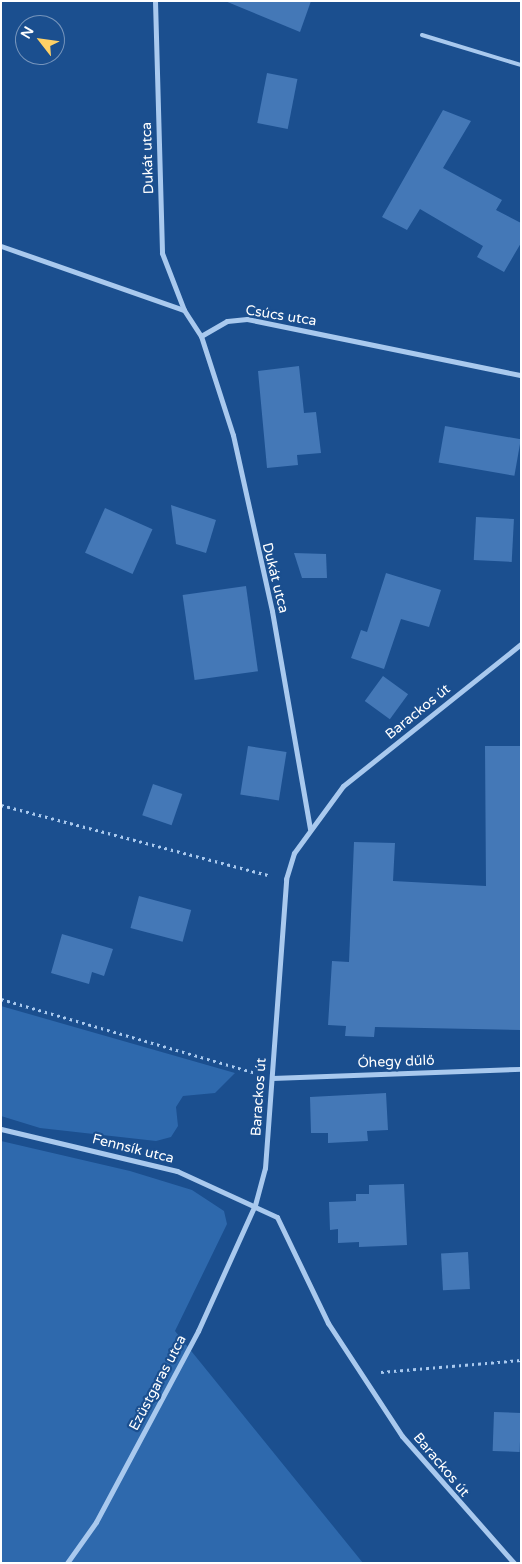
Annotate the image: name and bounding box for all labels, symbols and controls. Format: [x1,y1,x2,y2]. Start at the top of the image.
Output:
north arrow [15,15,65,65]
text: N [17,24,38,42]
street label: Dukát utca [138,122,158,194]
street label: Csúcs utca [244,302,318,330]
street label: Dukát utca [258,541,292,615]
street label: Barackos út [382,681,454,743]
street label: Óhegy dűlő [357,1052,435,1072]
street label: Barackos út [248,1057,270,1137]
street label: Fennsík utca [90,1131,176,1167]
street label: Ezüstgaras utca [126,1332,190,1434]
street label: Barackos út [409,1430,473,1500]

